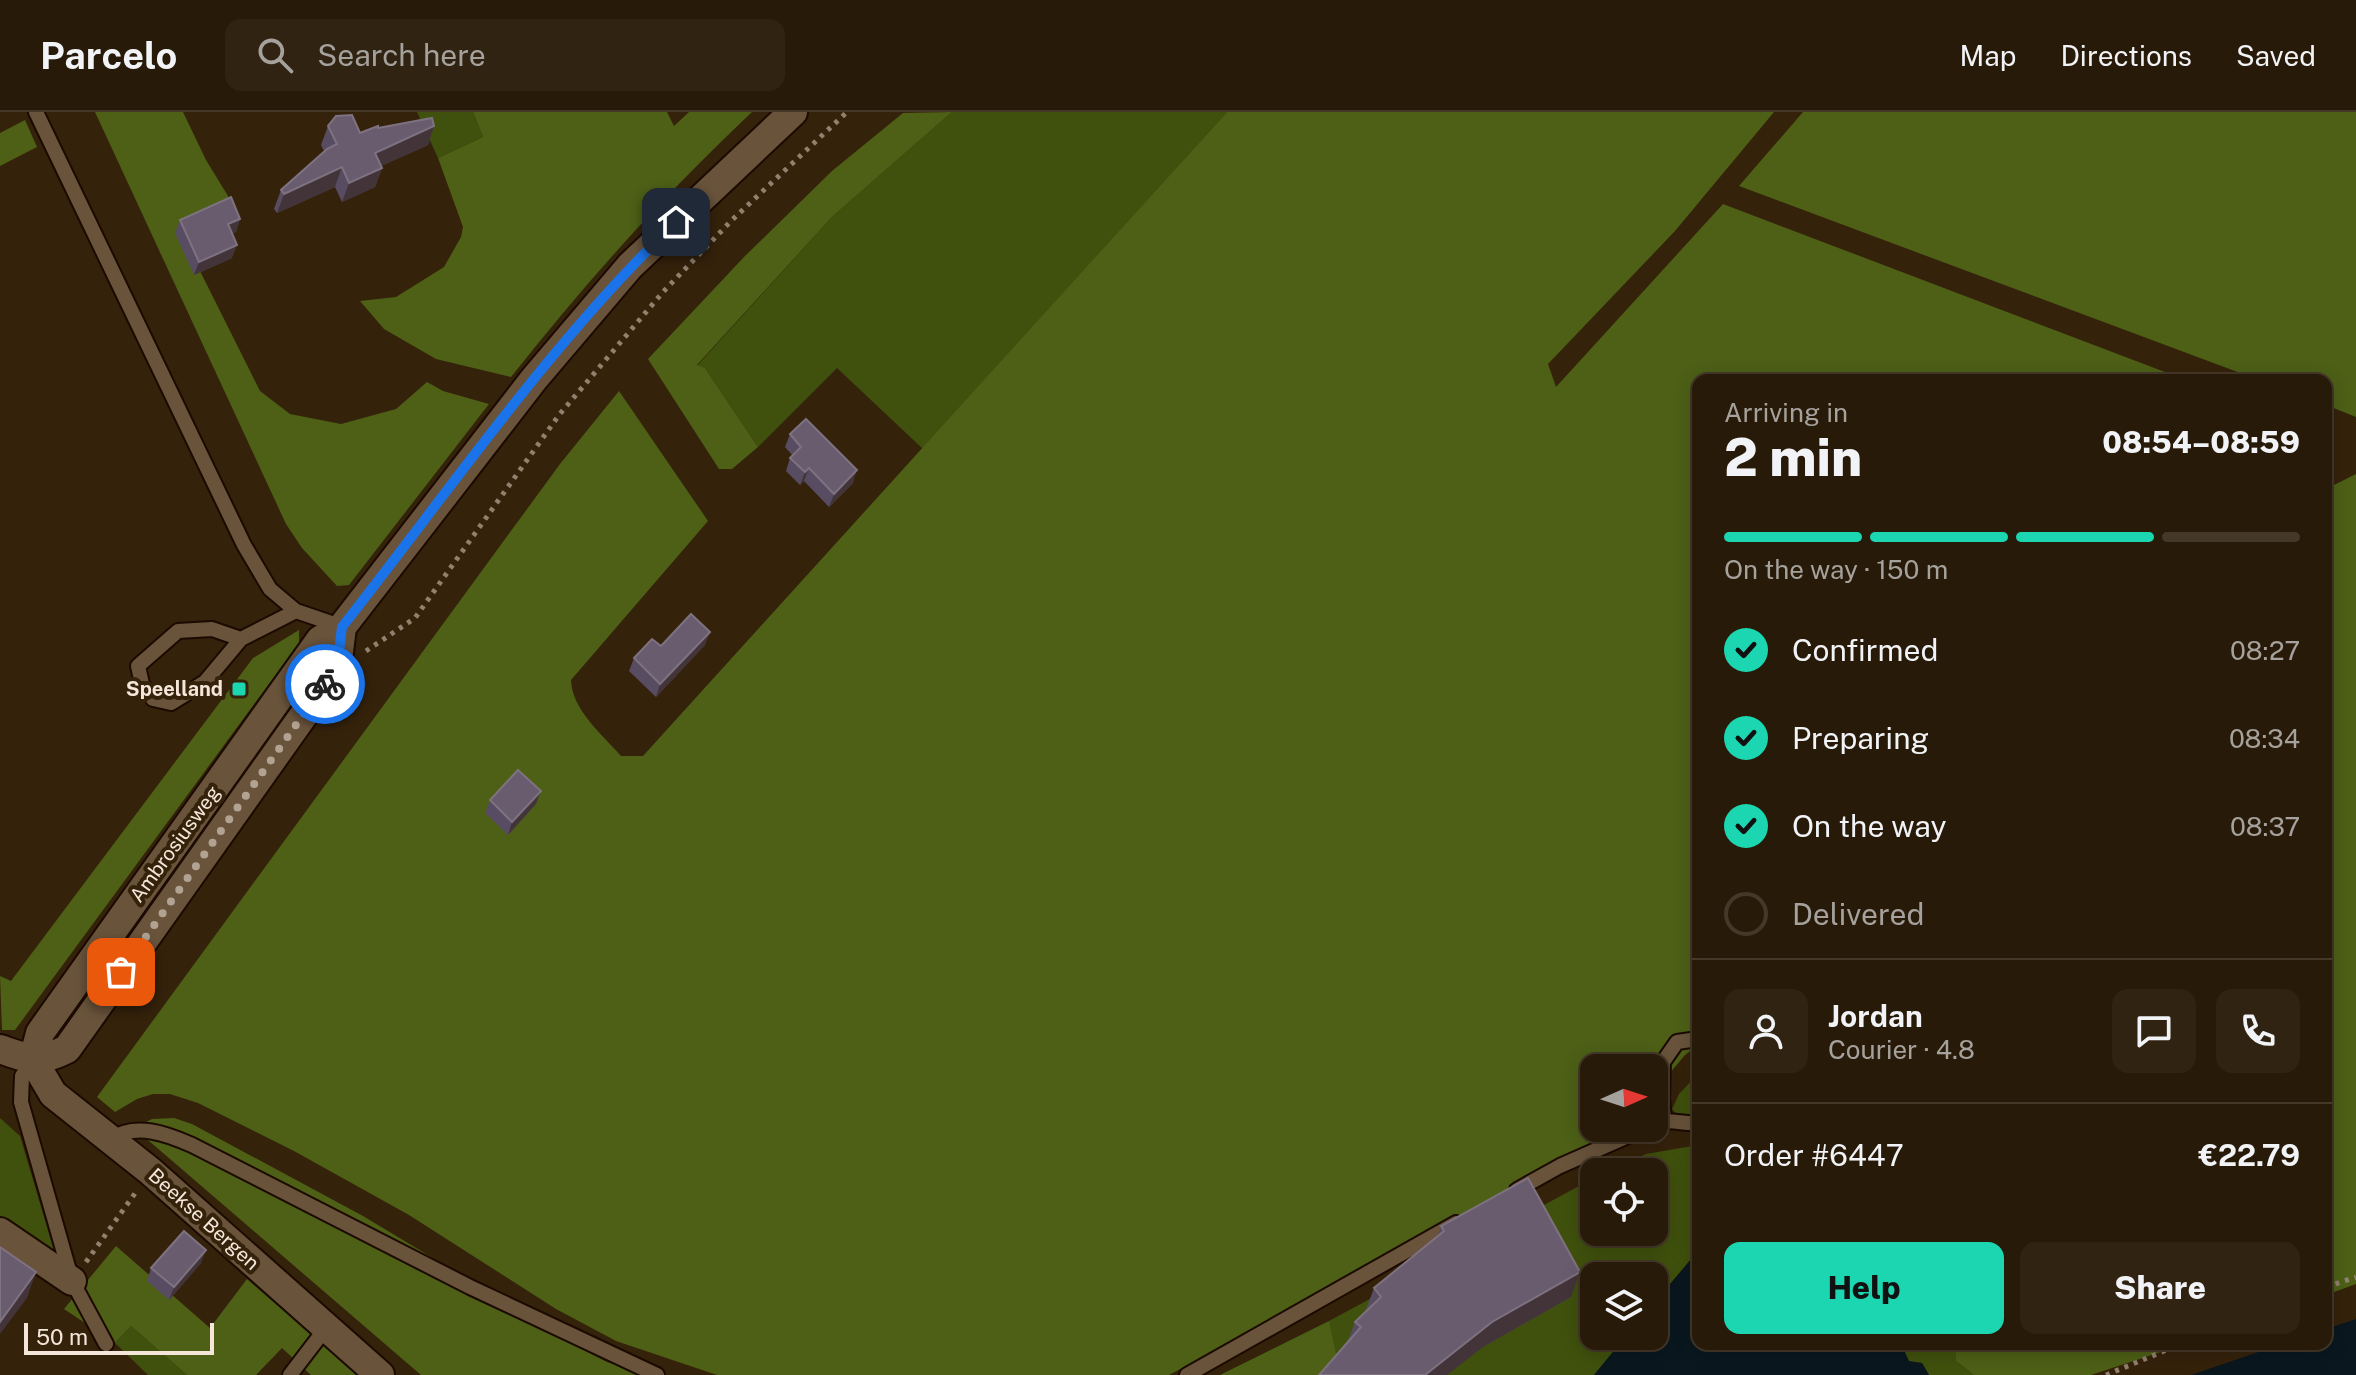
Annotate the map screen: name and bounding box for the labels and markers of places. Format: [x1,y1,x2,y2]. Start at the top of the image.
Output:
pin [642,188,710,256]
place label: Speelland [126,677,223,701]
marker: Speelland [230,680,248,698]
pin [87,938,155,1006]

